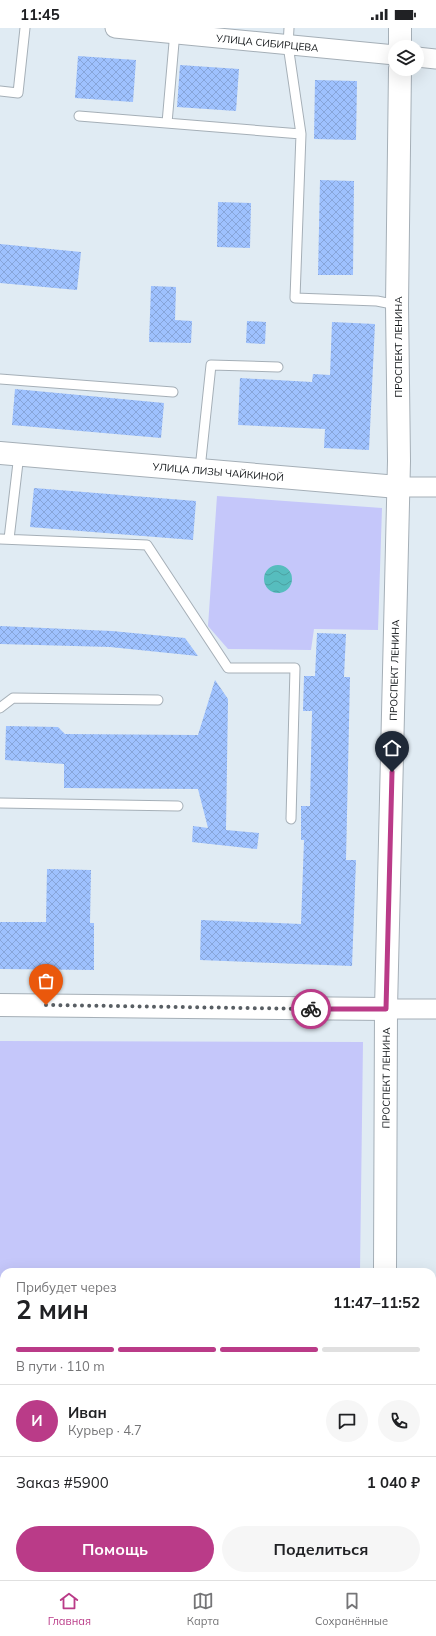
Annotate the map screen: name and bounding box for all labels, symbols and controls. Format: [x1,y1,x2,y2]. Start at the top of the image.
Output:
text: 11:45 [20,5,60,24]
street label: УЛИЦА СИБИРЦЕВА [214,32,320,55]
map controls [388,40,424,76]
button: layers [388,40,424,76]
street label: ПРОСПЕКТ ЛЕНИНА [392,296,405,398]
street label: УЛИЦА ЛИЗЫ ЧАЙКИНОЙ [151,460,284,484]
street label: ПРОСПЕКТ ЛЕНИНА [387,619,402,721]
pin [375,731,409,772]
icon: home [381,737,403,759]
pin [29,964,63,1005]
icon: bag [35,970,57,992]
courier [291,989,331,1029]
icon: bike [300,998,322,1020]
street label: ПРОСПЕКТ ЛЕНИНА [380,1027,393,1129]
text: Прибудет через [16,1279,117,1295]
text: 2 мин [16,1293,89,1326]
text: 11:47–11:52 [333,1293,420,1312]
text: В пути · 110 m [16,1358,105,1374]
button: chat [326,1400,368,1442]
button: phone [378,1400,420,1442]
text: Иван [68,1403,107,1422]
text: И [31,1411,43,1430]
text: Курьер · 4.7 [68,1422,142,1438]
text: Заказ #5900 [16,1473,109,1492]
text: 1 040 ₽ [367,1473,420,1492]
button: Помощь [16,1526,214,1572]
button: Поделиться [222,1526,420,1572]
tab: Главная [48,1590,91,1628]
tab: Карта [187,1590,219,1628]
tab: Сохранённые [315,1590,388,1628]

